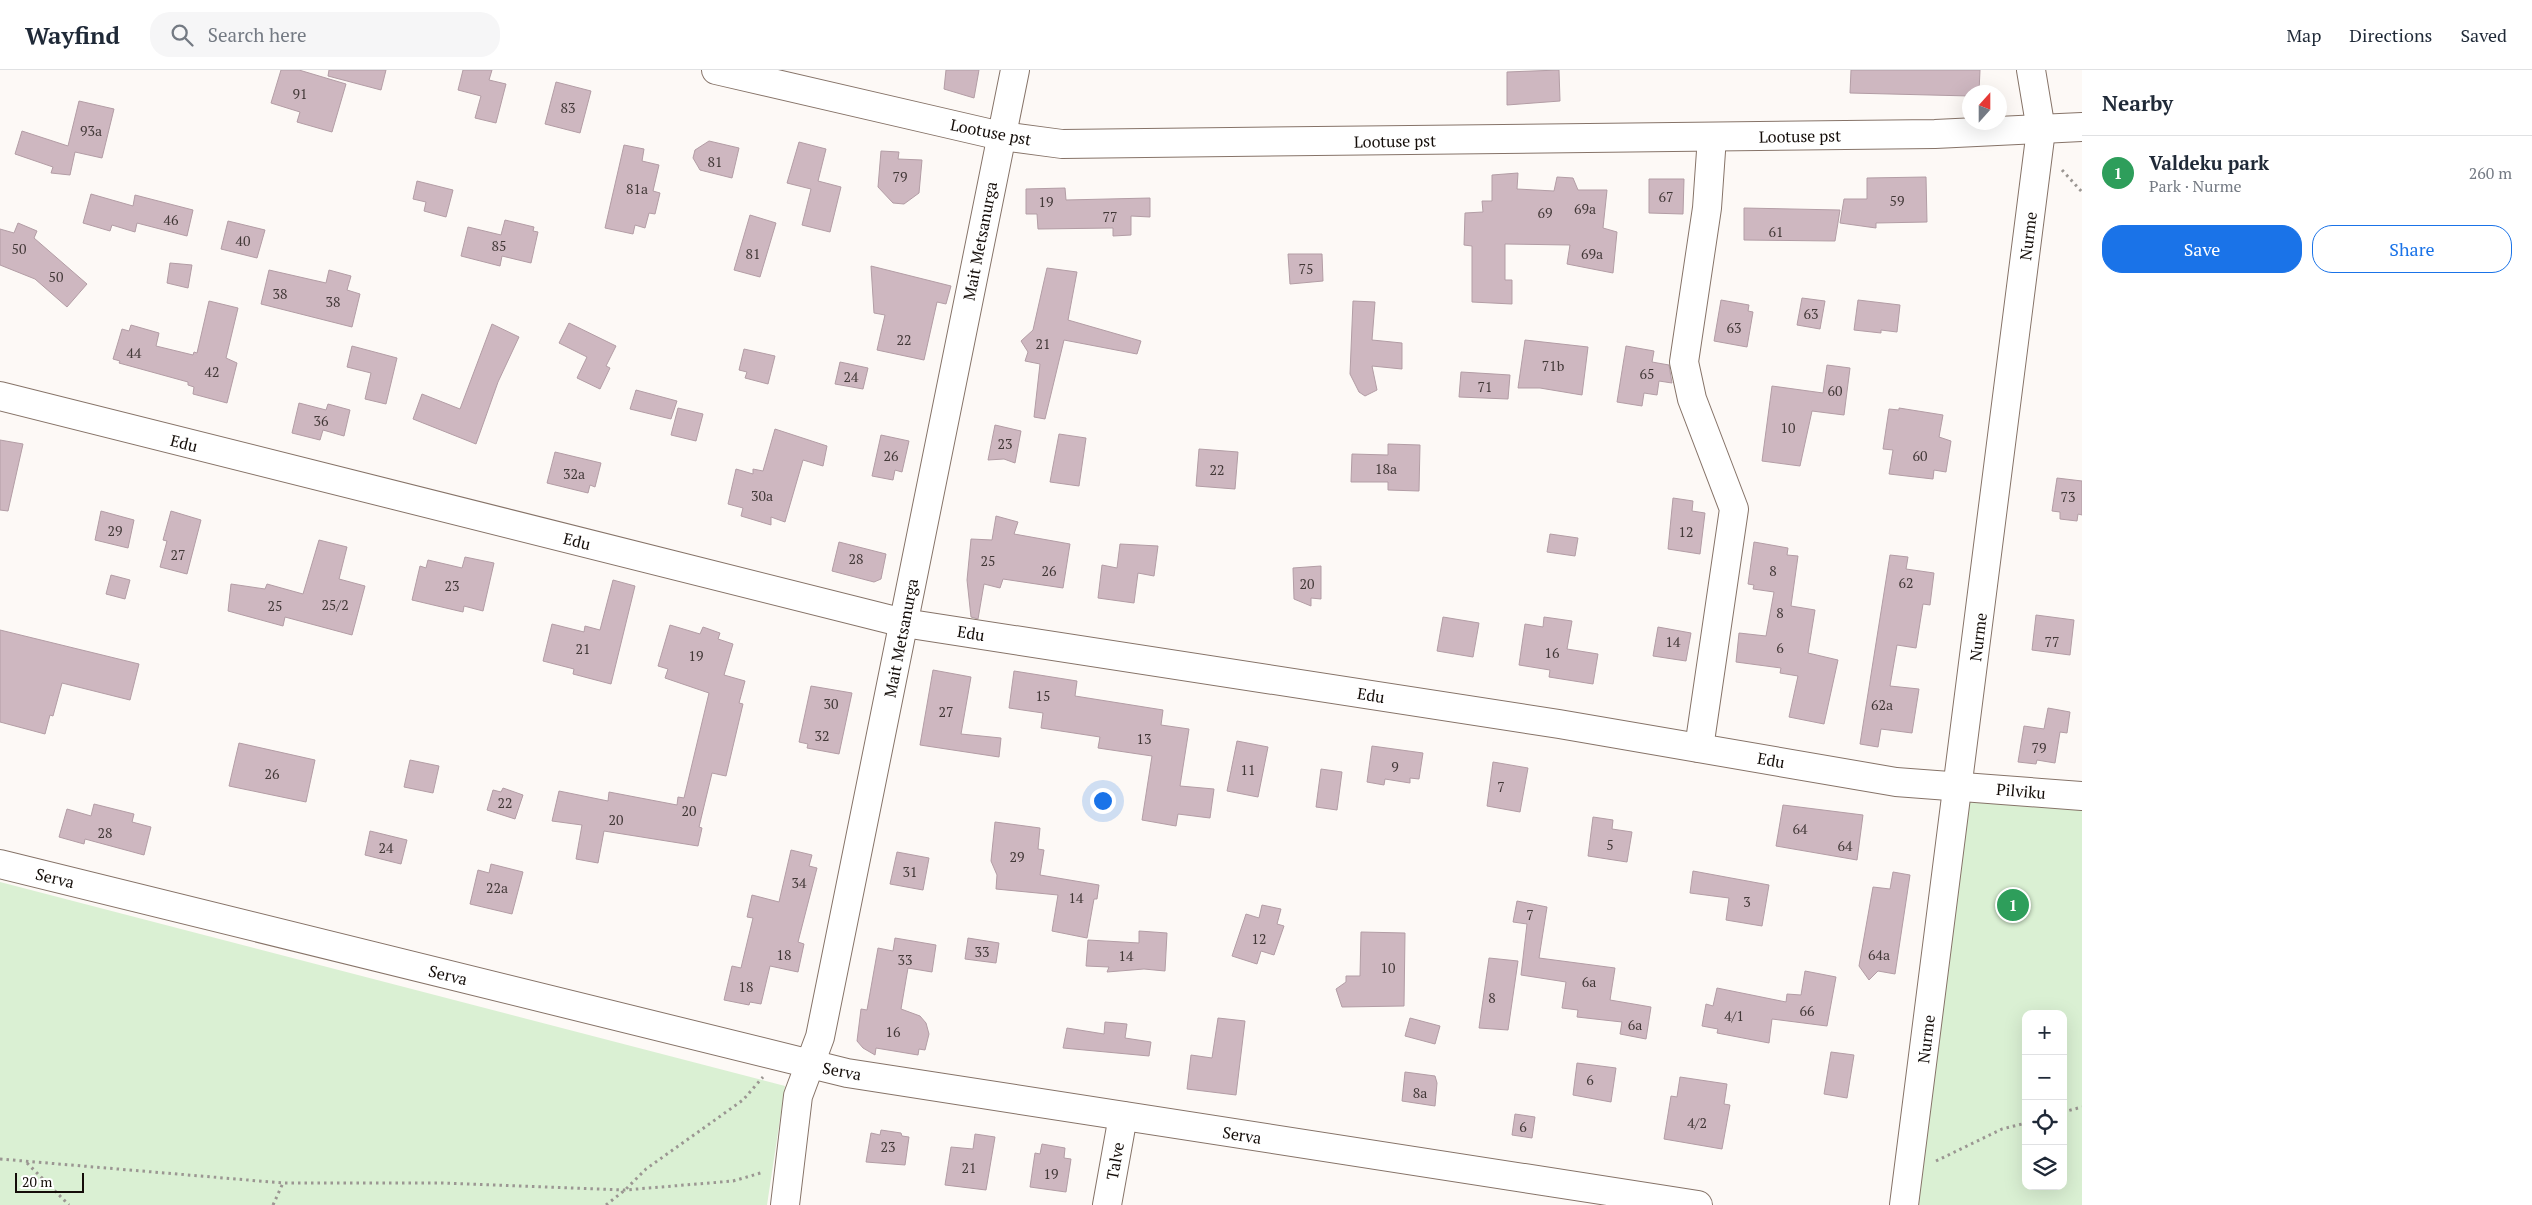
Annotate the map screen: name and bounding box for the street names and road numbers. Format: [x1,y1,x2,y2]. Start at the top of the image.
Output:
street label: Lootuse pst [949,113,1034,151]
street label: Lootuse pst [1759,124,1841,148]
street label: Lootuse pst [1354,129,1436,153]
street label: Mait Metsanurga [958,180,1002,302]
street label: Nurme [2014,210,2042,262]
street label: Edu [168,429,200,457]
street label: Edu [561,527,593,555]
street label: Mait Metsanurga [879,577,923,699]
street label: Nurme [1964,611,1992,663]
street label: Edu [956,620,986,646]
street label: Edu [1356,682,1386,708]
street label: Edu [1756,747,1786,773]
street label: Pilviku [1995,778,2047,804]
street label: Serva [33,863,77,893]
street label: Serva [426,960,470,990]
street label: Nurme [1912,1013,1940,1065]
street label: Serva [821,1056,863,1086]
street label: Serva [1221,1121,1263,1149]
street label: Talve [1101,1140,1129,1182]

